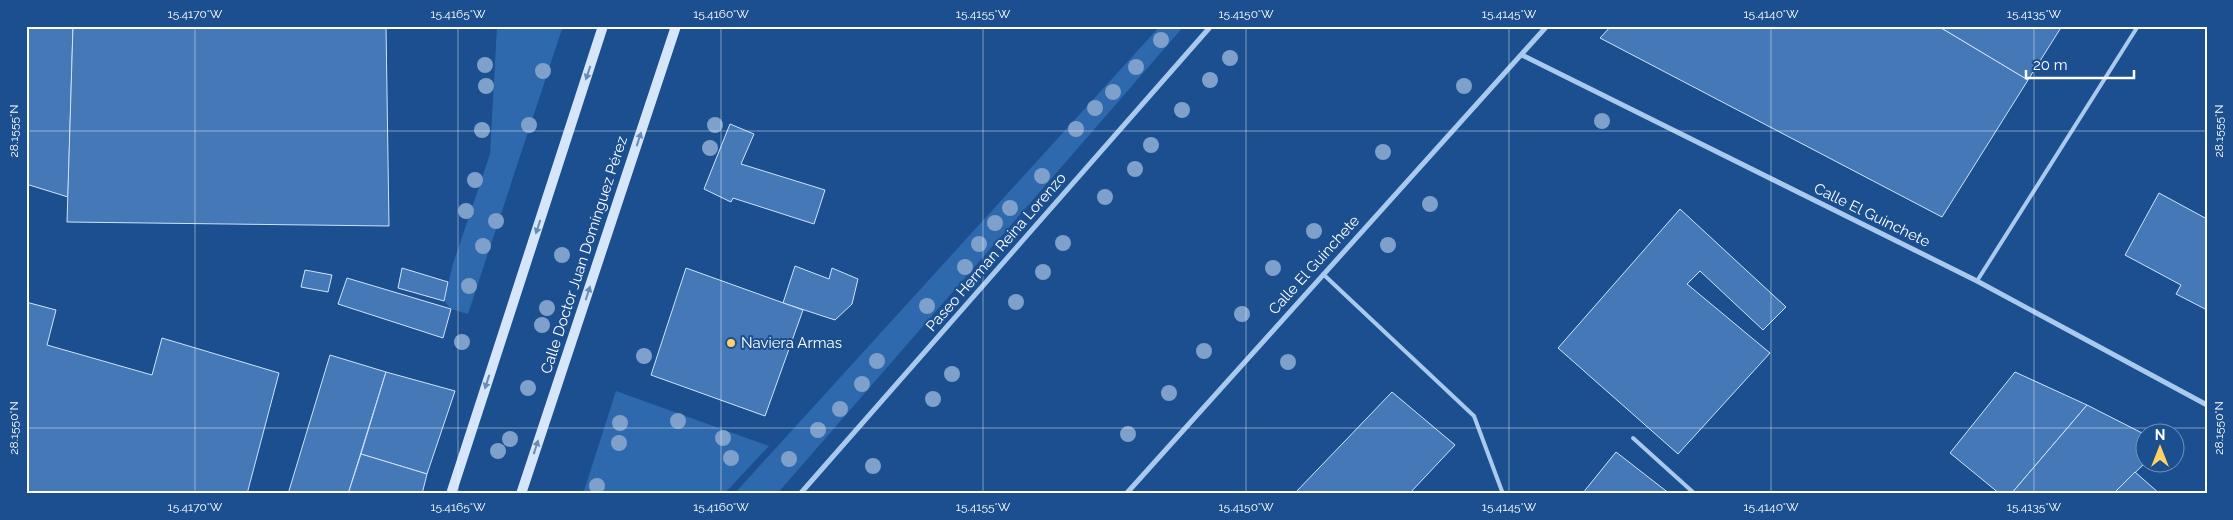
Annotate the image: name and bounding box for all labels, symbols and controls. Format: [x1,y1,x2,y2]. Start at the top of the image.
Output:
text: 15.4170°W [168,7,223,21]
text: 15.4165°W [430,7,486,21]
text: 15.4160°W [693,7,749,21]
text: 15.4155°W [956,7,1011,21]
text: 15.4150°W [1218,7,1274,21]
text: 15.4145°W [1482,7,1537,21]
text: 15.4140°W [1743,7,1799,21]
text: 15.4135°W [2007,7,2062,21]
scale bar [2026,48,2133,80]
text: 20 m [2033,56,2068,74]
one-way arrow [584,65,591,80]
text: 28.1555°N [7,105,21,157]
text: 28.1555°N [2212,105,2226,157]
one-way arrow [635,131,643,146]
street label: Calle Doctor Juan Domínguez Pérez [537,134,631,376]
street label: Paseo Herman Reina Lorenzo [922,169,1070,335]
street label: Calle El Guinchete [1811,179,1933,251]
street label: Calle El Guinchete [1265,212,1363,318]
one-way arrow [534,220,542,235]
one-way arrow [584,286,592,301]
place label: Naviera Armas [741,334,842,352]
marker: Naviera Armas [725,337,737,349]
one-way arrow [483,374,491,389]
text: 28.1550°N [7,401,21,455]
text: 28.1550°N [2212,401,2226,455]
north arrow [2136,422,2186,472]
text: N [2155,427,2165,443]
one-way arrow [533,440,541,455]
text: 15.4170°W [168,500,223,514]
text: 15.4165°W [430,500,486,514]
text: 15.4160°W [693,500,749,514]
text: 15.4155°W [956,500,1011,514]
text: 15.4150°W [1218,500,1274,514]
text: 15.4145°W [1482,500,1537,514]
text: 15.4140°W [1743,500,1799,514]
text: 15.4135°W [2007,500,2062,514]

